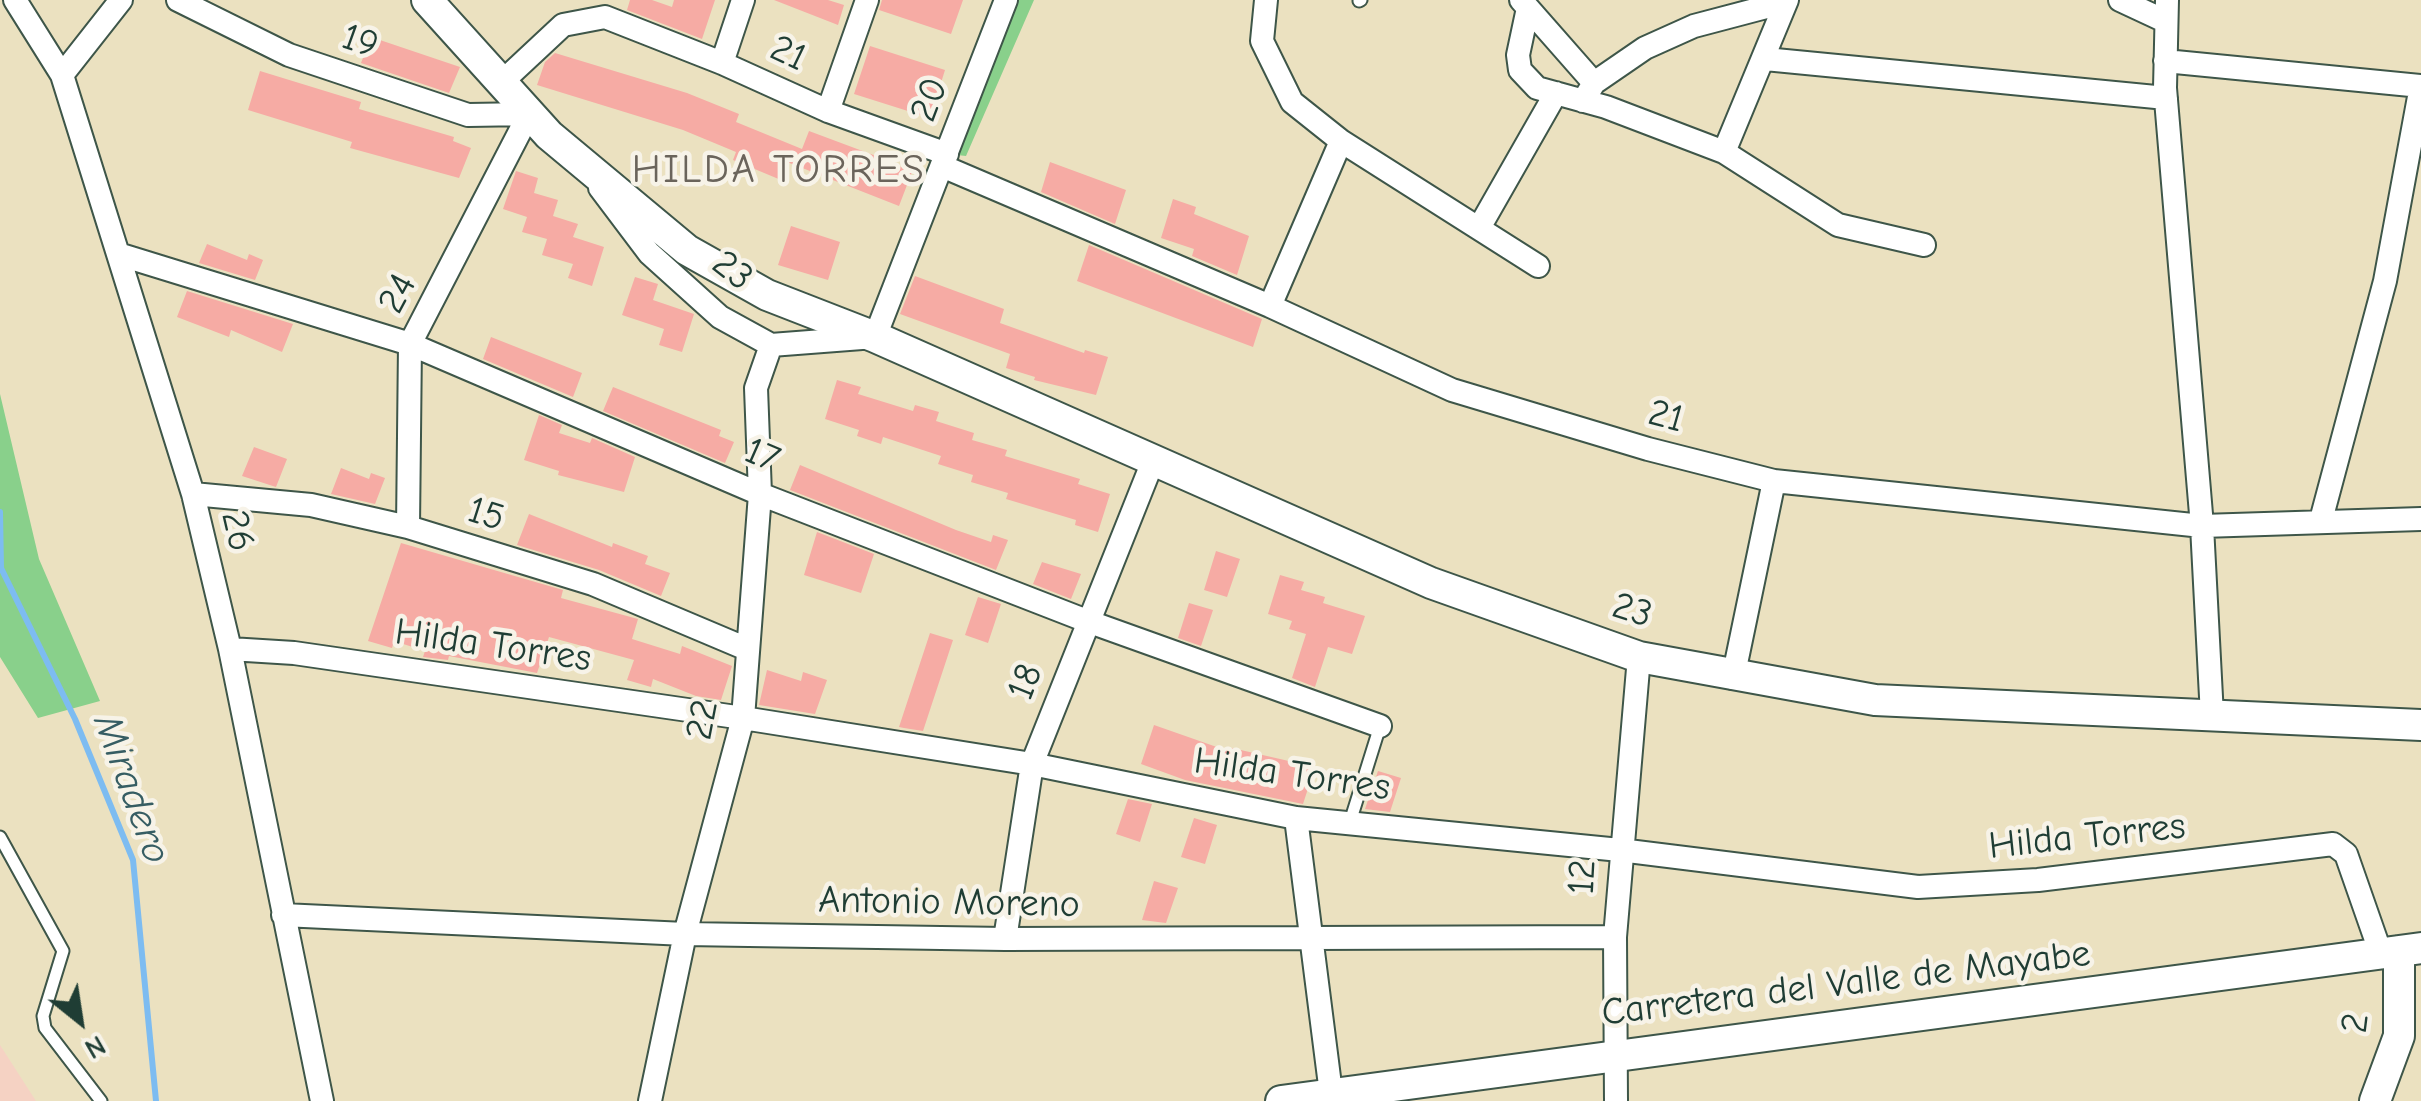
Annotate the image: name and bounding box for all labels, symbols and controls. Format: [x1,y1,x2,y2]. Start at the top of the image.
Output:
street label: 19 [336,15,384,69]
street label: 21 [763,26,813,82]
street label: 20 [901,72,959,128]
district label: HILDA TORRES [632,147,926,195]
street label: 23 [703,241,761,301]
street label: 24 [369,266,427,322]
street label: 21 [1643,390,1689,444]
street label: 17 [738,429,786,483]
street label: 15 [462,488,510,542]
street label: 26 [210,506,264,556]
street label: 23 [1606,583,1658,639]
street label: Hilda Torres [392,610,594,682]
street label: 18 [999,658,1053,706]
street label: 22 [677,696,729,744]
water label: Miradero [82,708,180,870]
street label: Hilda Torres [1191,739,1393,811]
street label: Hilda Torres [1986,804,2188,870]
street label: 12 [1559,858,1607,896]
street label: Antonio Moreno [818,878,1080,928]
street label: Carretera del Valle de Mayabe [1599,931,2093,1037]
north arrow [30,971,130,1071]
street label: 2 [2332,1010,2380,1036]
text: N [79,1029,111,1065]

